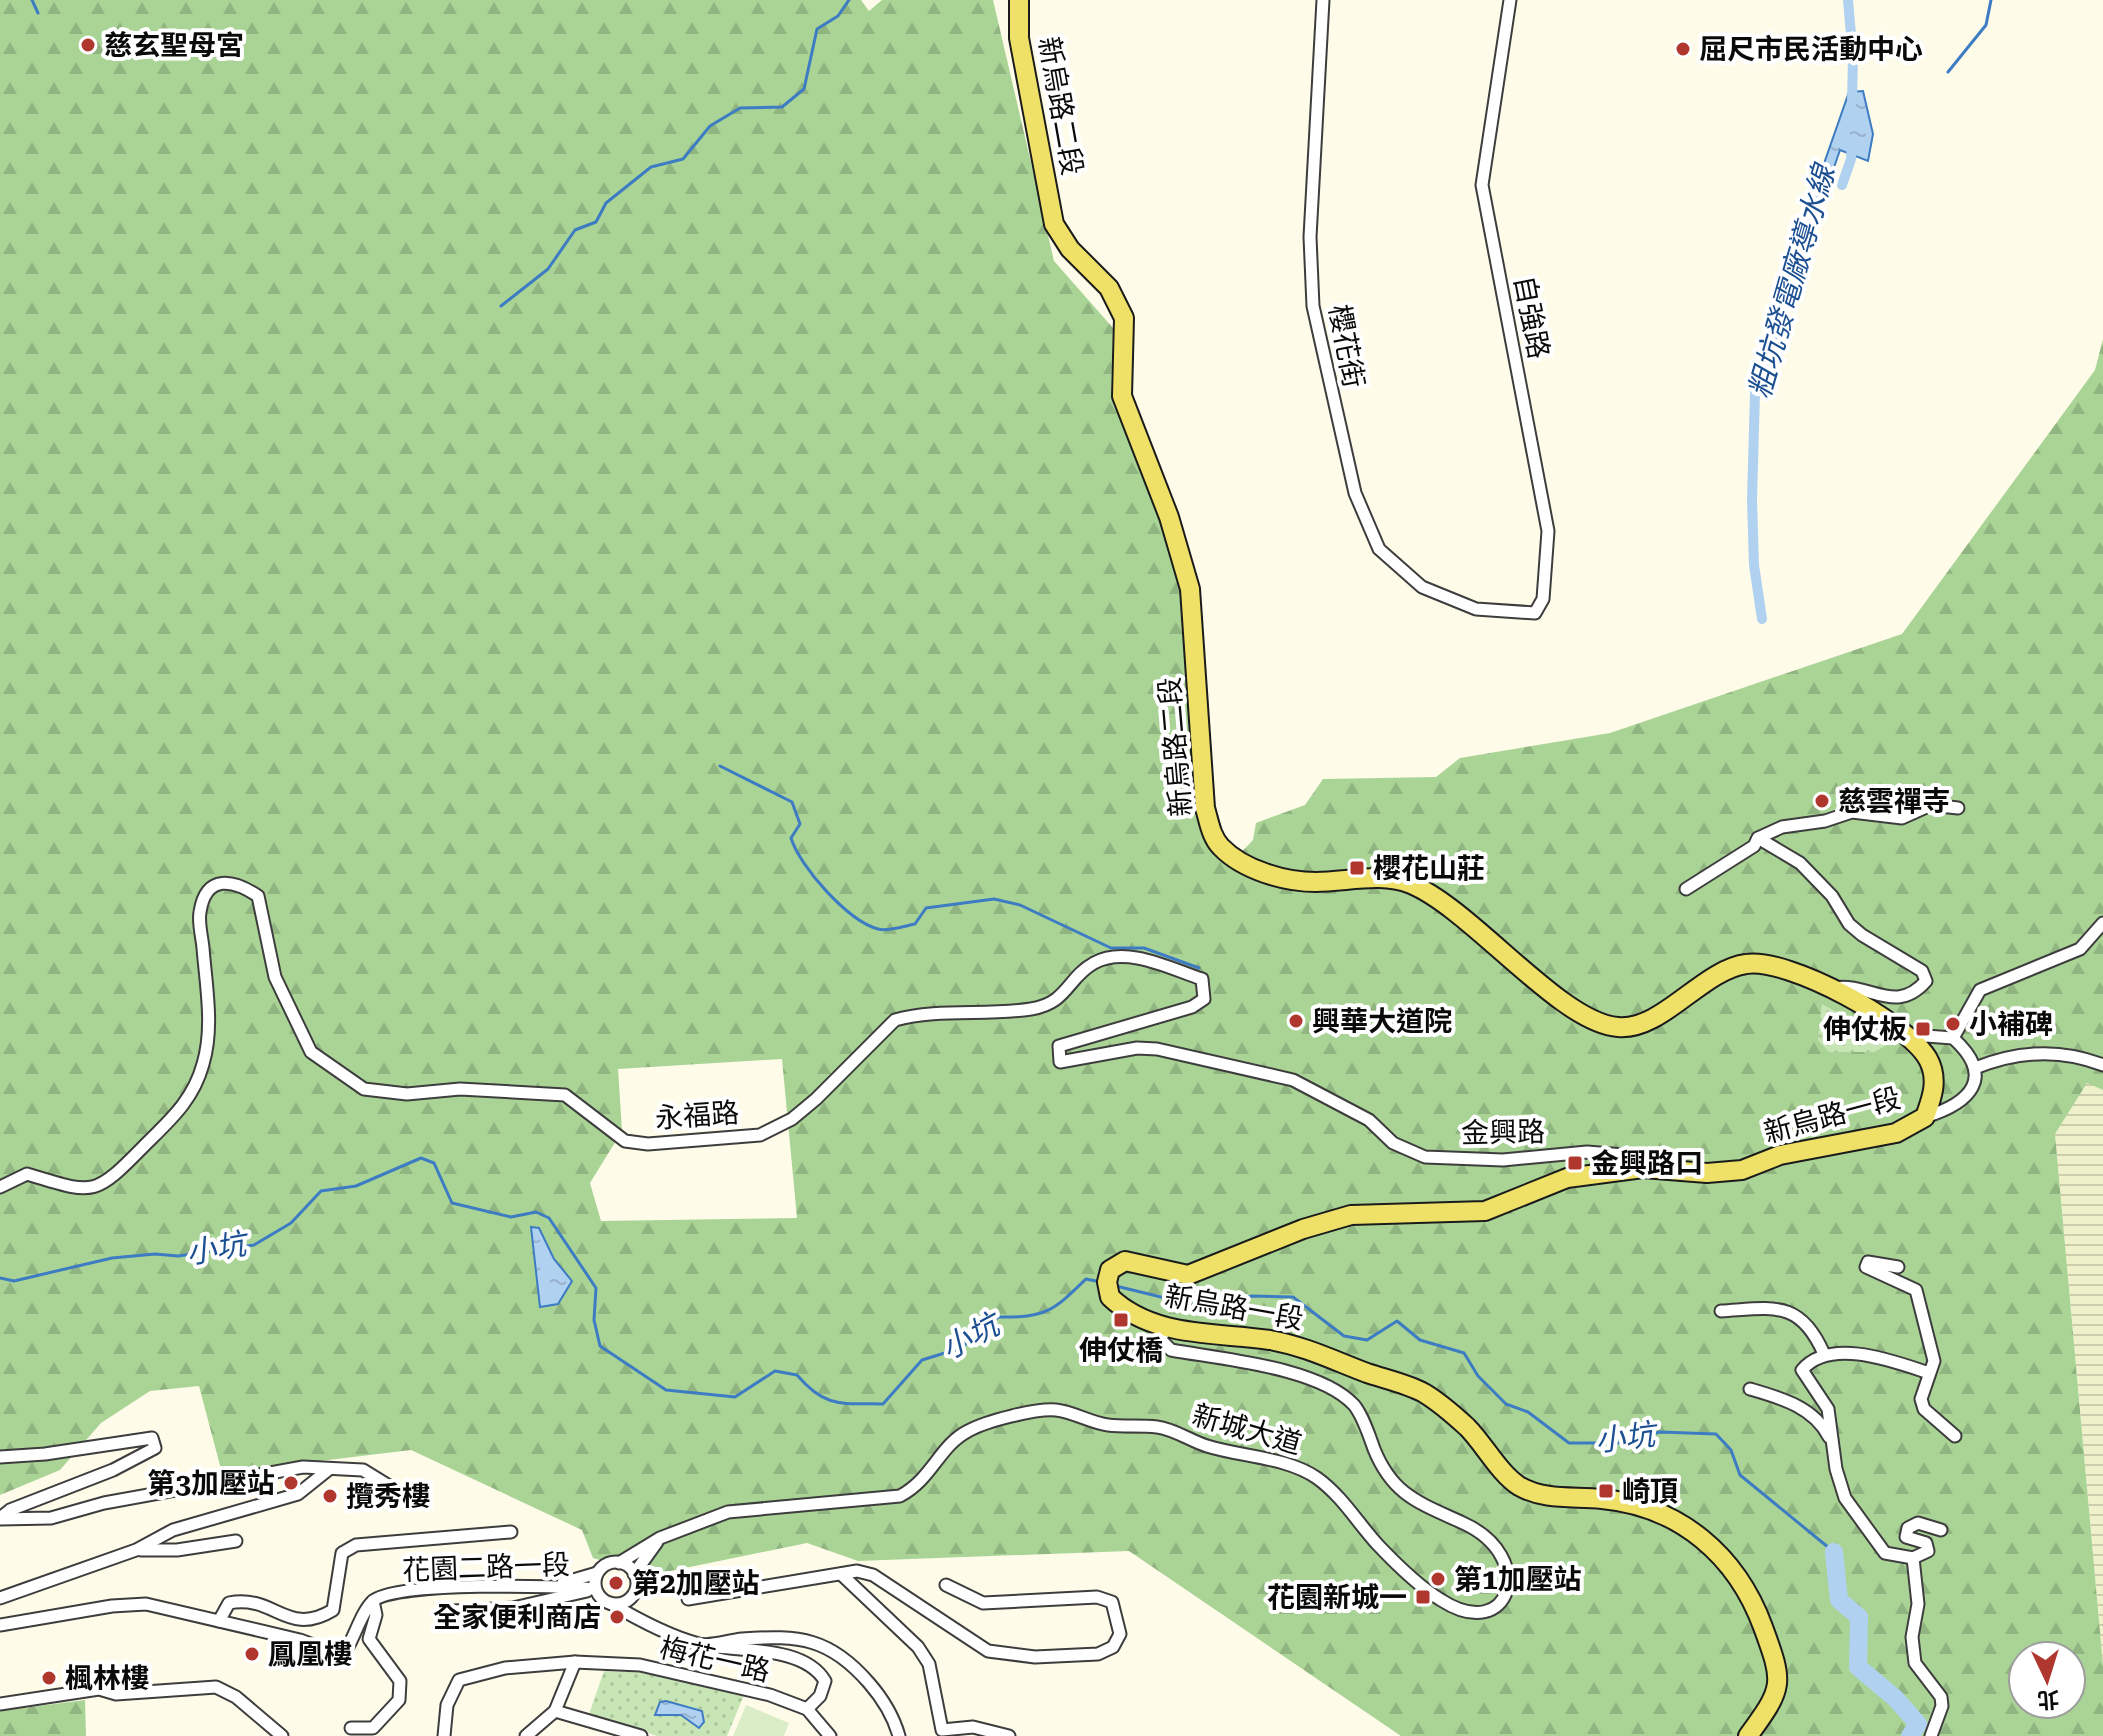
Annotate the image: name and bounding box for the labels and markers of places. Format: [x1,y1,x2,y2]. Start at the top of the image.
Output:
place label: 慈玄聖母宮 [104,29,244,62]
place label: 屈尺市民活動中心 [1699,33,1923,66]
marker: 慈玄聖母宮 [79,36,97,54]
marker: 屈尺市民活動中心 [1674,40,1692,58]
place label: 慈雲禪寺 [1838,785,1950,818]
marker: 慈雲禪寺 [1813,792,1831,810]
place label: 櫻花山莊 [1373,852,1485,885]
marker: 櫻花山莊 [1348,859,1366,877]
place label: 興華大道院 [1312,1005,1452,1038]
place label: 小補碑 [1969,1008,2053,1041]
marker: 興華大道院 [1287,1012,1305,1030]
place label: 伸仗板 [1823,1013,1907,1046]
marker: 小補碑 [1944,1015,1962,1033]
marker: 伸仗板 [1914,1020,1932,1038]
place label: 金興路口 [1591,1147,1703,1180]
marker: 金興路口 [1566,1154,1584,1172]
marker: 伸仗橋 [1112,1311,1130,1329]
place label: 伸仗橋 [1079,1334,1163,1367]
place label: 第3加壓站 [147,1467,275,1500]
marker: 第3加壓站 [282,1474,300,1492]
place label: 崎頂 [1622,1475,1678,1508]
place label: 攬秀樓 [346,1480,430,1513]
marker: 崎頂 [1597,1482,1615,1500]
marker: 攬秀樓 [321,1487,339,1505]
place label: 第1加壓站 [1454,1563,1582,1596]
place label: 第2加壓站 [632,1567,760,1600]
marker: 第1加壓站 [1429,1570,1447,1588]
marker: 第2加壓站 [607,1574,625,1592]
place label: 花園新城一 [1267,1581,1407,1614]
marker: 花園新城一 [1414,1588,1432,1606]
place label: 全家便利商店 [433,1601,601,1634]
marker: 全家便利商店 [608,1608,626,1626]
place label: 鳳凰樓 [268,1638,352,1671]
marker: 鳳凰樓 [243,1645,261,1663]
place label: 楓林樓 [65,1662,149,1695]
marker: 楓林樓 [40,1669,58,1687]

